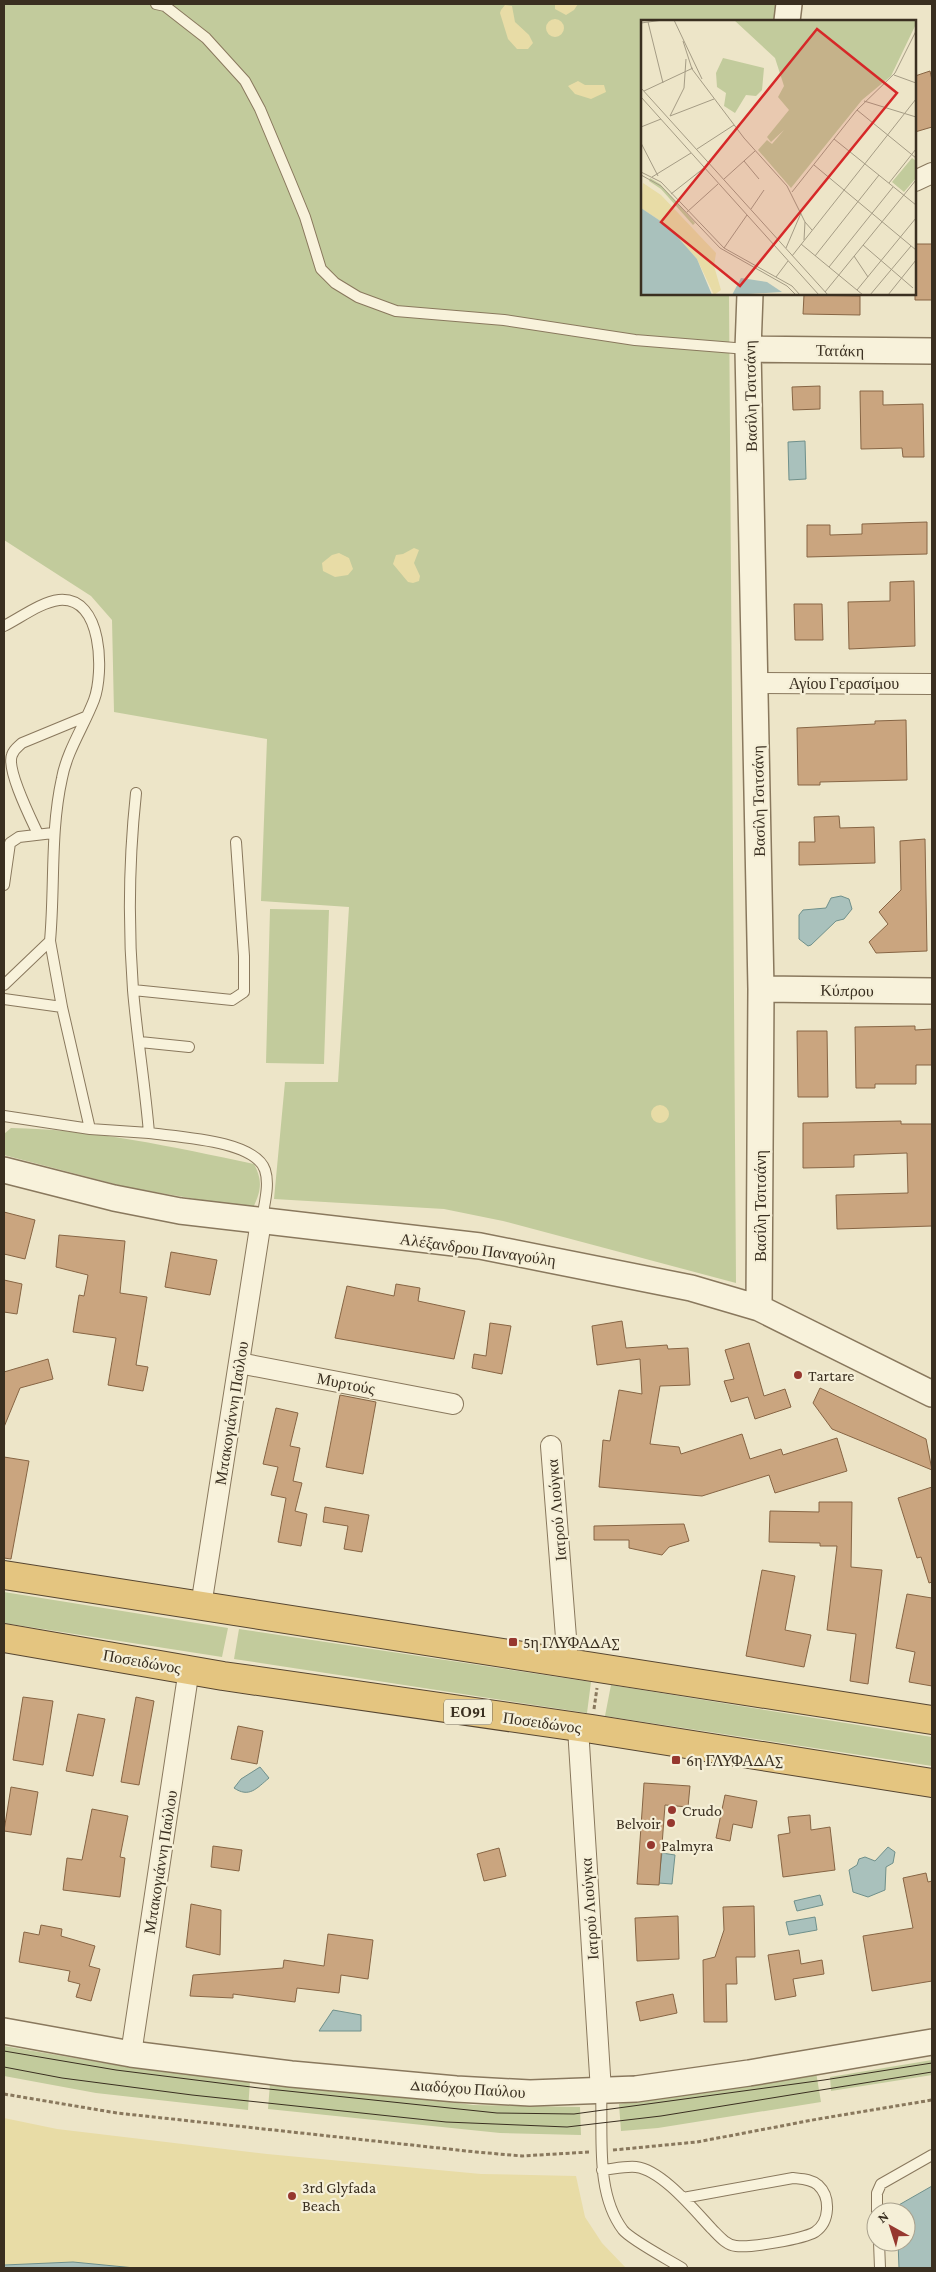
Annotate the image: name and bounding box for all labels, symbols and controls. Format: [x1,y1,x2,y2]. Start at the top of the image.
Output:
inset map [641,20,916,295]
street label: Βασίλη Τσιτσάνη [741,340,761,452]
street label: Τατάκη [816,342,864,360]
street label: Αγίου Γερασίμου [789,675,899,693]
street label: Βασίλη Τσιτσάνη [749,745,769,857]
street label: Κύπρου [820,982,874,1000]
street label: Βασίλη Τσιτσάνη [752,1150,770,1262]
street label: Αλέξανδρου Παναγούλη [399,1230,557,1270]
street label: Μπακογιάννη Παύλου [212,1340,252,1486]
place label: Tartare [808,1367,854,1384]
marker: Tartare [792,1369,804,1381]
street label: Μυρτούς [315,1370,377,1399]
street label: Ιατρού Λιούγκα [544,1458,570,1562]
place label: 5η ΓΛΥΦΑΔΑΣ [523,1634,620,1652]
marker: 5η ΓΛΥΦΑΔΑΣ [507,1636,519,1648]
street label: Ποσειδώνος [102,1646,183,1677]
road number: ΕΟ91 [444,1700,492,1724]
street label: Ποσειδώνος [502,1709,583,1736]
place label: 6η ΓΛΥΦΑΔΑΣ [686,1752,783,1770]
marker: 6η ΓΛΥΦΑΔΑΣ [670,1754,682,1766]
street label: Μπακογιάννη Παύλου [141,1789,181,1935]
place label: Crudo [682,1802,722,1819]
marker: Crudo [666,1804,678,1816]
place label: Belvoir [616,1815,661,1832]
marker: Belvoir [665,1817,677,1829]
place label: Palmyra [661,1837,714,1855]
marker: Palmyra [645,1839,657,1851]
street label: Ιατρού Λιούγκα [577,1857,603,1961]
street label: Διαδόχου Παύλου [410,2076,526,2102]
place label: 3rd Glyfada Beach [302,2179,377,2214]
marker: 3rd Glyfada Beach [286,2190,298,2202]
north arrow [866,2202,916,2252]
text: N [874,2207,892,2226]

